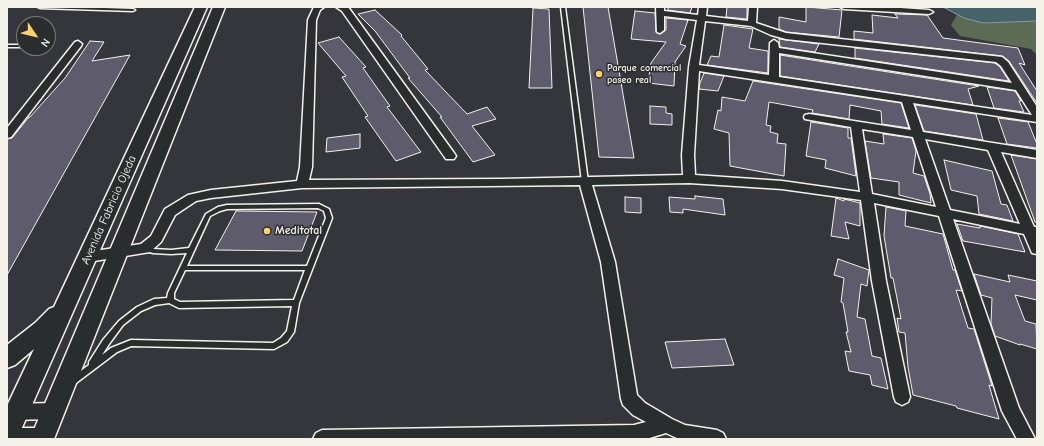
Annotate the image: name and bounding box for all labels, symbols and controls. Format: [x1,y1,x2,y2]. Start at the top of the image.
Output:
north arrow [16,16,56,56]
text: N [38,36,53,49]
place label: Parque comercial paseo real [607,62,681,86]
marker: Parque comercial paseo real [594,69,604,79]
street label: Avenida Fabricio Ojeda [78,153,140,267]
place label: Meditotal [275,224,322,238]
marker: Meditotal [262,226,272,236]

